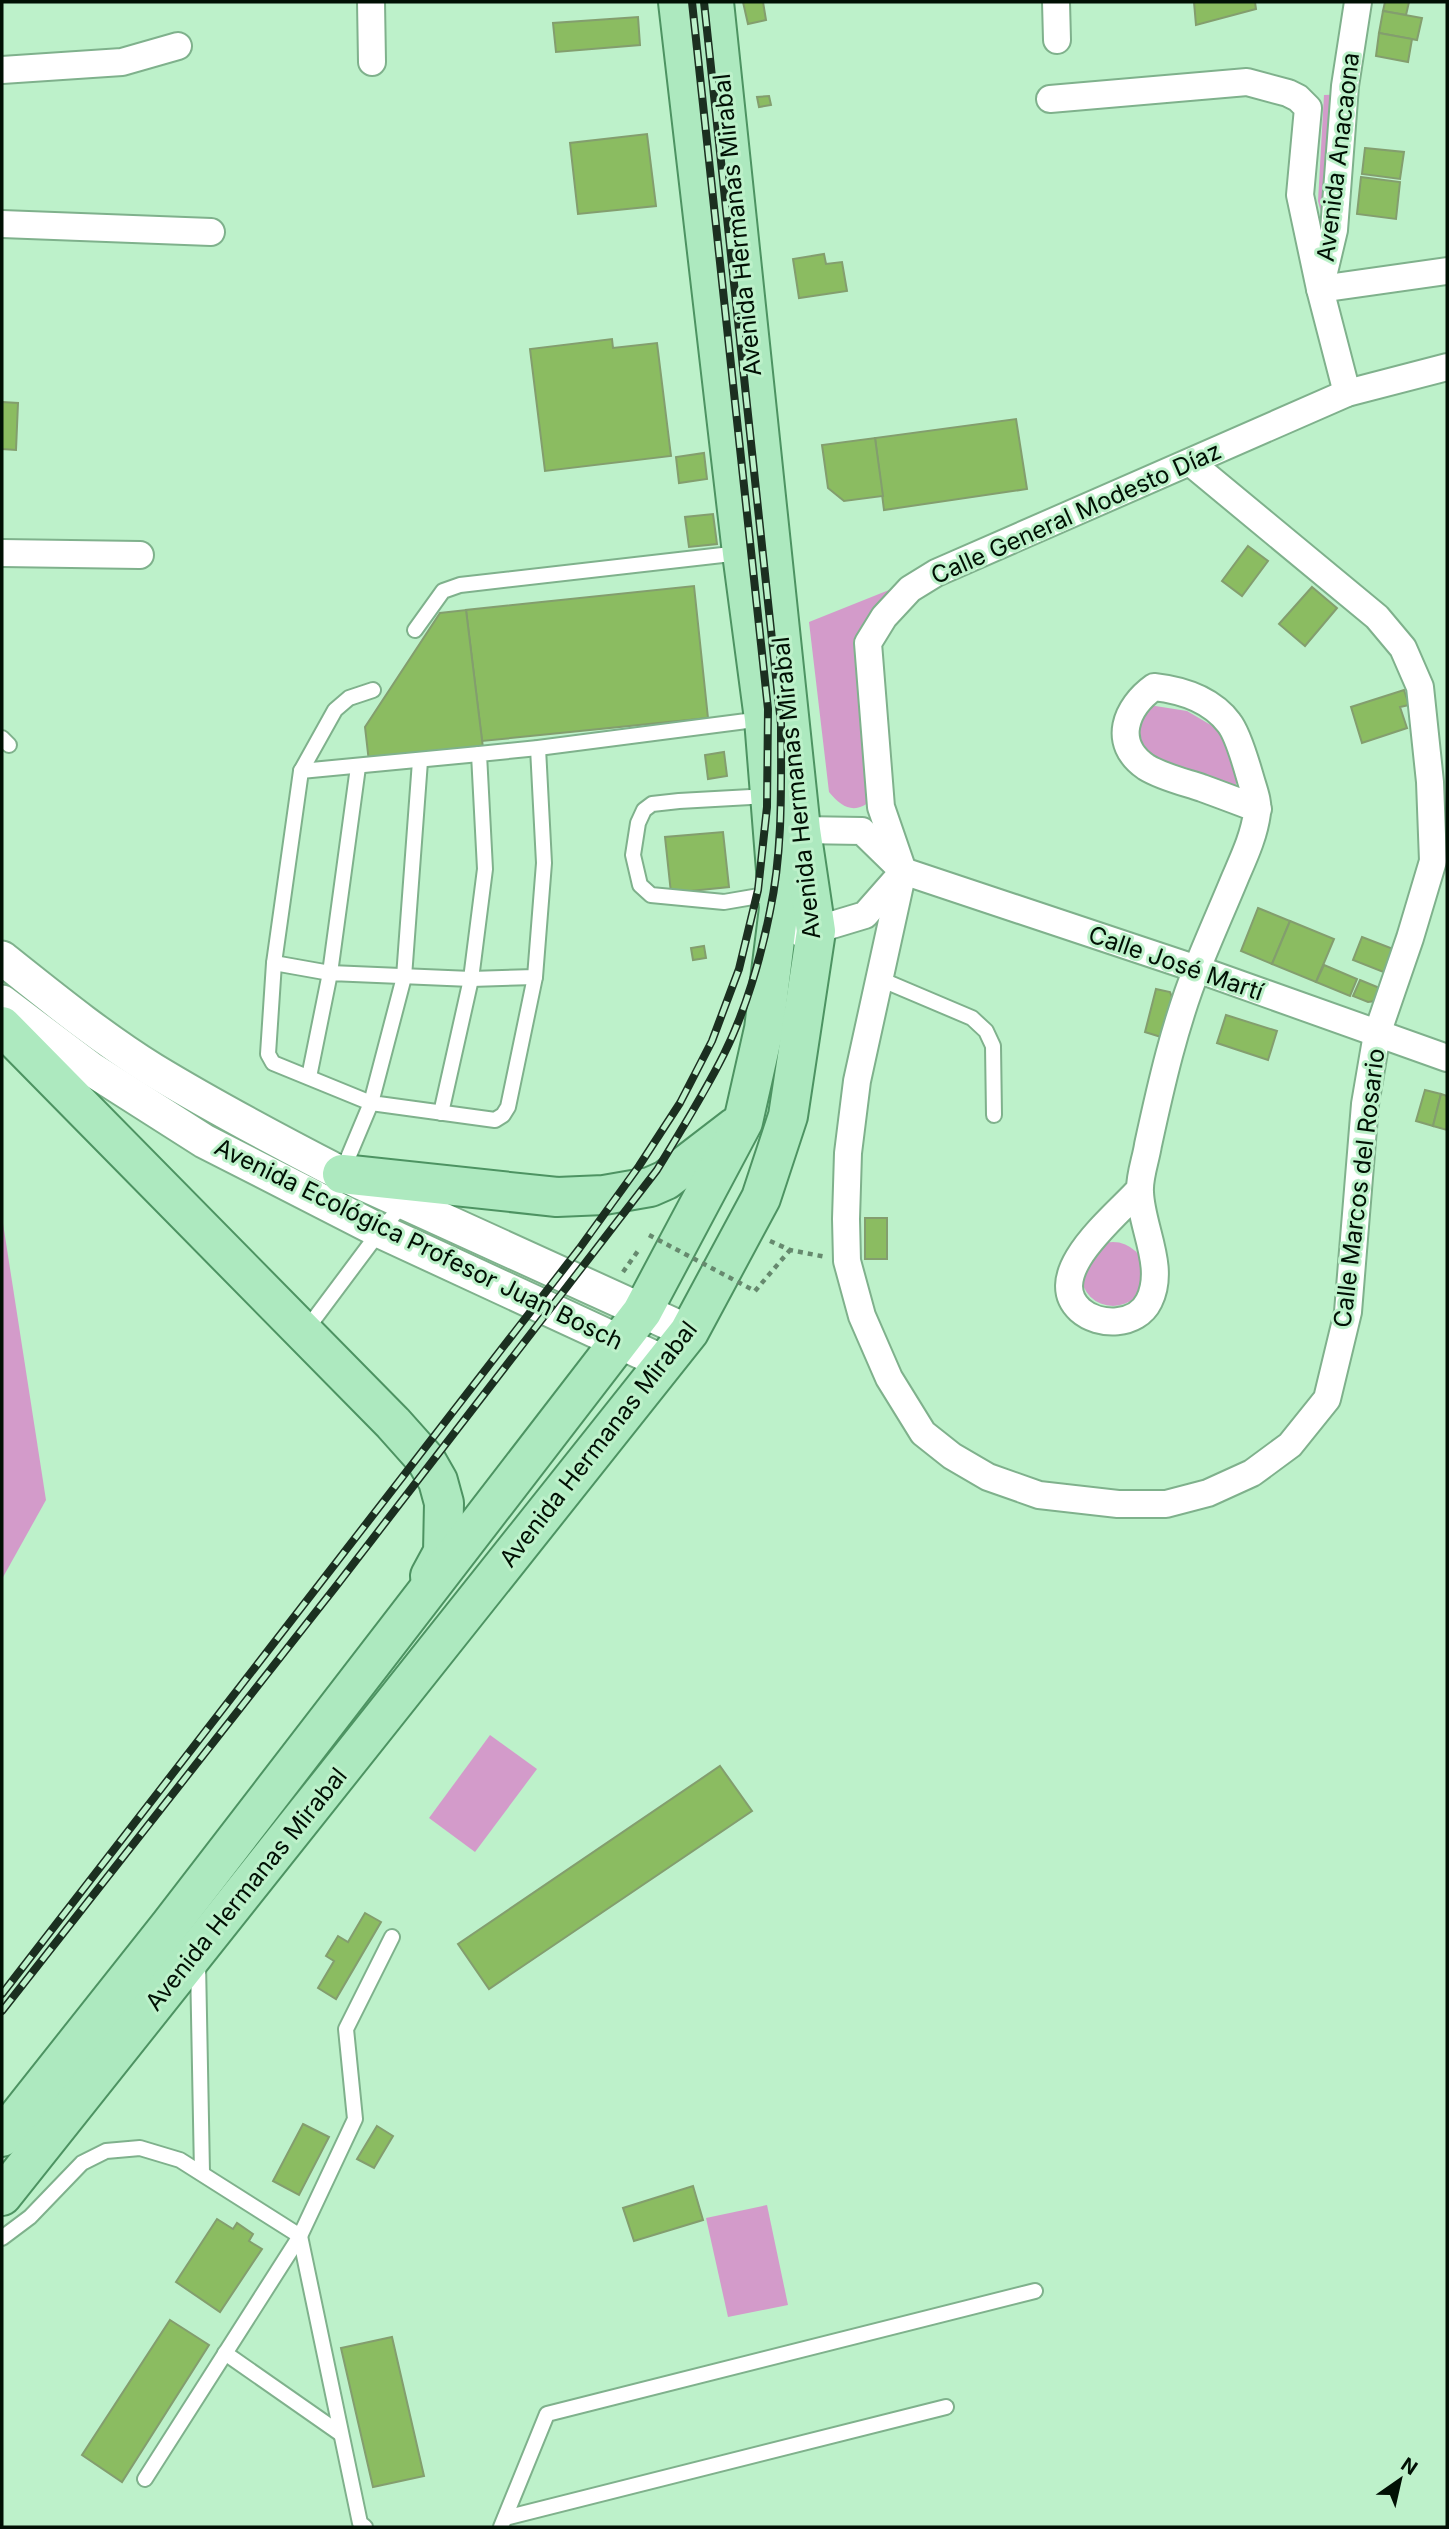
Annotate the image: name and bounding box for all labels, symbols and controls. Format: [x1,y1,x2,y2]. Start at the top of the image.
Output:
street label: Avenida Anacaona [1311,51,1365,263]
street label: Avenida Hermanas Mirabal [707,72,767,378]
street label: Calle General Modesto Díaz [926,436,1226,590]
street label: Avenida Hermanas Mirabal [766,635,826,941]
street label: Calle José Martí [1085,919,1267,1007]
street label: Calle Marcos del Rosario [1327,1047,1391,1329]
street label: Avenida Ecológica Profesor Juan Bosch [210,1132,628,1356]
street label: Avenida Hermanas Mirabal [493,1315,703,1573]
street label: Avenida Hermanas Mirabal [139,1762,353,2016]
north arrow [1365,2445,1435,2515]
text: N [1397,2453,1422,2480]

